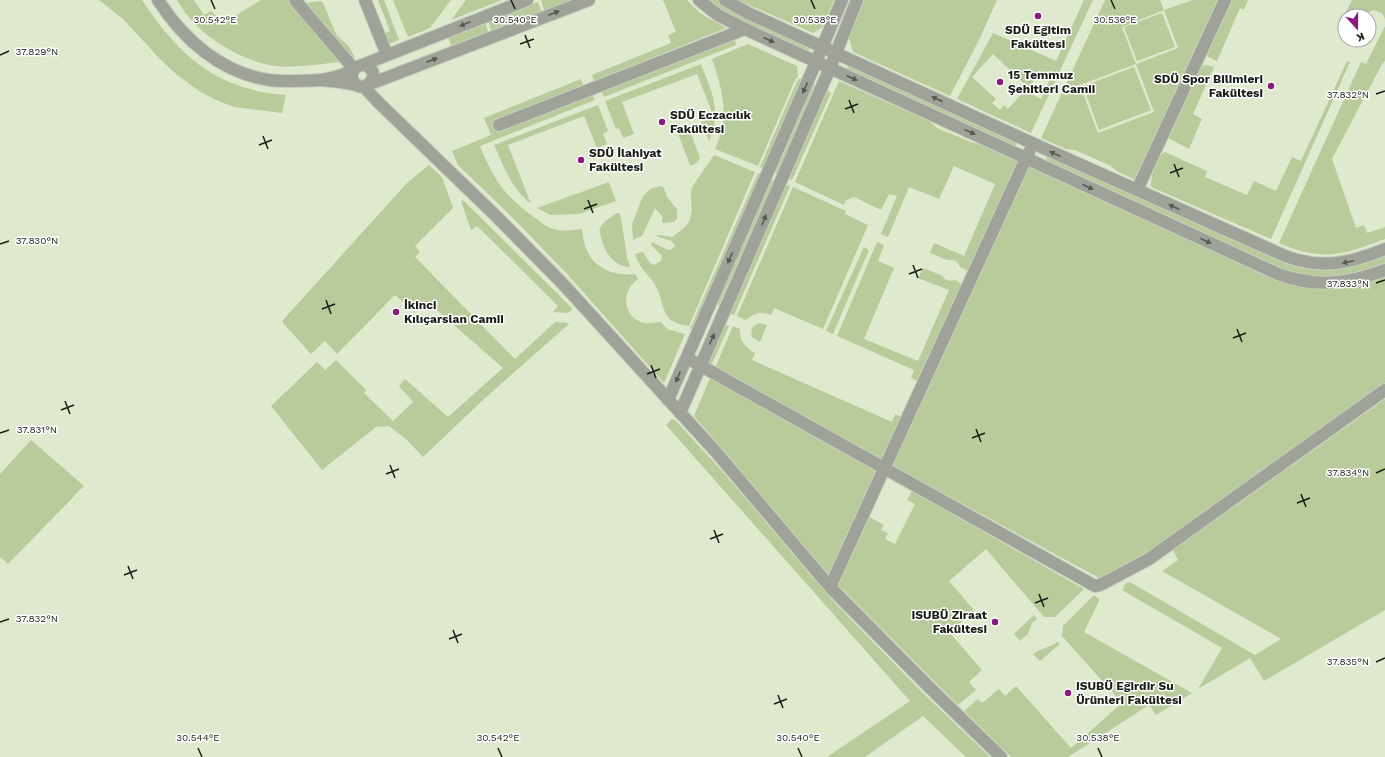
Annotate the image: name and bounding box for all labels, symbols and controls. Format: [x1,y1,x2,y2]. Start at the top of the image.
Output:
north arrow [1337,8,1377,48]
one-way arrow [548,10,560,16]
marker: SDÜ Eğitim Fakültesi [1033,11,1043,21]
text: 30.542°E [193,14,237,25]
text: 30.540°E [493,14,537,25]
text: 30.538°E [793,14,837,25]
text: 30.536°E [1093,14,1137,25]
one-way arrow [458,22,470,28]
place label: SDÜ Eğitim Fakültesi [1005,23,1071,51]
text: K [1354,29,1366,44]
one-way arrow [764,37,775,43]
text: 37.829°N [16,46,58,57]
one-way arrow [427,56,439,62]
place label: 15 Temmuz Şehitleri Camii [1008,68,1095,96]
place label: SDÜ Spor Bilimleri Fakültesi [1154,72,1263,100]
one-way arrow [846,75,857,81]
marker: 15 Temmuz Şehitleri Camii [995,77,1005,87]
marker: SDÜ Spor Bilimleri Fakültesi [1266,81,1276,91]
one-way arrow [802,82,808,93]
text: 37.832°N [1327,89,1369,100]
one-way arrow [931,96,943,103]
place label: SDÜ Eczacılık Fakültesi [670,108,751,136]
marker: SDÜ Eczacılık Fakültesi [657,117,667,127]
one-way arrow [964,129,975,135]
place label: SDÜ İlahiyat Fakültesi [589,146,662,174]
one-way arrow [1049,151,1061,157]
marker: SDÜ İlahiyat Fakültesi [576,155,586,165]
one-way arrow [1082,183,1094,190]
one-way arrow [1167,203,1179,209]
one-way arrow [761,214,767,225]
text: 37.830°N [16,235,58,246]
one-way arrow [1200,238,1212,244]
one-way arrow [727,253,733,265]
one-way arrow [1342,259,1354,265]
text: 37.833°N [1327,278,1369,289]
place label: İkinci Kılıçarslan Camii [404,298,504,326]
marker: İkinci Kılıçarslan Camii [391,307,401,317]
one-way arrow [709,333,715,344]
one-way arrow [675,372,681,384]
text: 37.831°N [17,424,57,435]
text: 37.834°N [1327,467,1369,478]
place label: ISUBÜ Ziraat Fakültesi [911,608,988,636]
text: 37.832°N [16,613,58,624]
marker: ISUBÜ Ziraat Fakültesi [990,617,1000,627]
text: 37.835°N [1327,656,1369,667]
place label: ISUBÜ Eğirdir Su Ürünleri Fakültesi [1076,679,1182,707]
marker: ISUBÜ Eğirdir Su Ürünleri Fakültesi [1063,688,1073,698]
text: 30.544°E [176,732,220,743]
text: 30.542°E [476,732,520,743]
text: 30.540°E [776,732,820,743]
text: 30.538°E [1076,732,1120,743]

